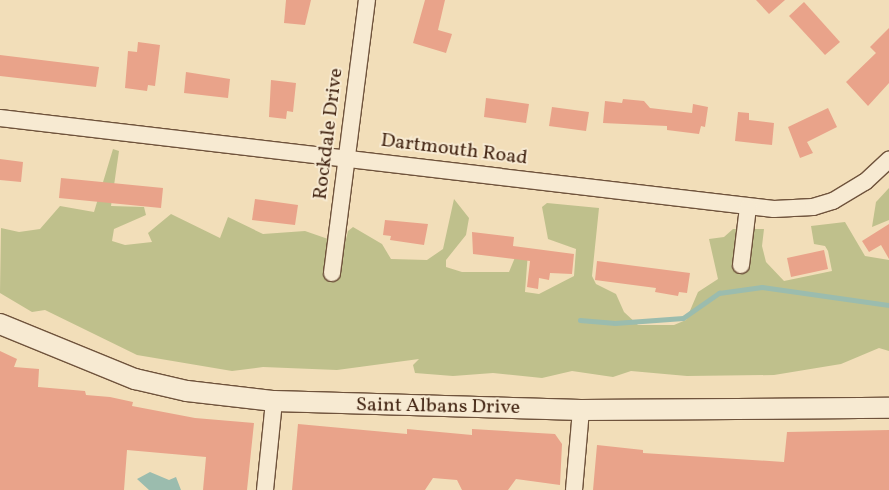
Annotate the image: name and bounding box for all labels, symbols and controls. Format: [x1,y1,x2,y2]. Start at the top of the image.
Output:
street label: Rockdale Drive [309,67,349,201]
street label: Dartmouth Road [379,129,529,171]
street label: Saint Albans Drive [356,394,520,420]

